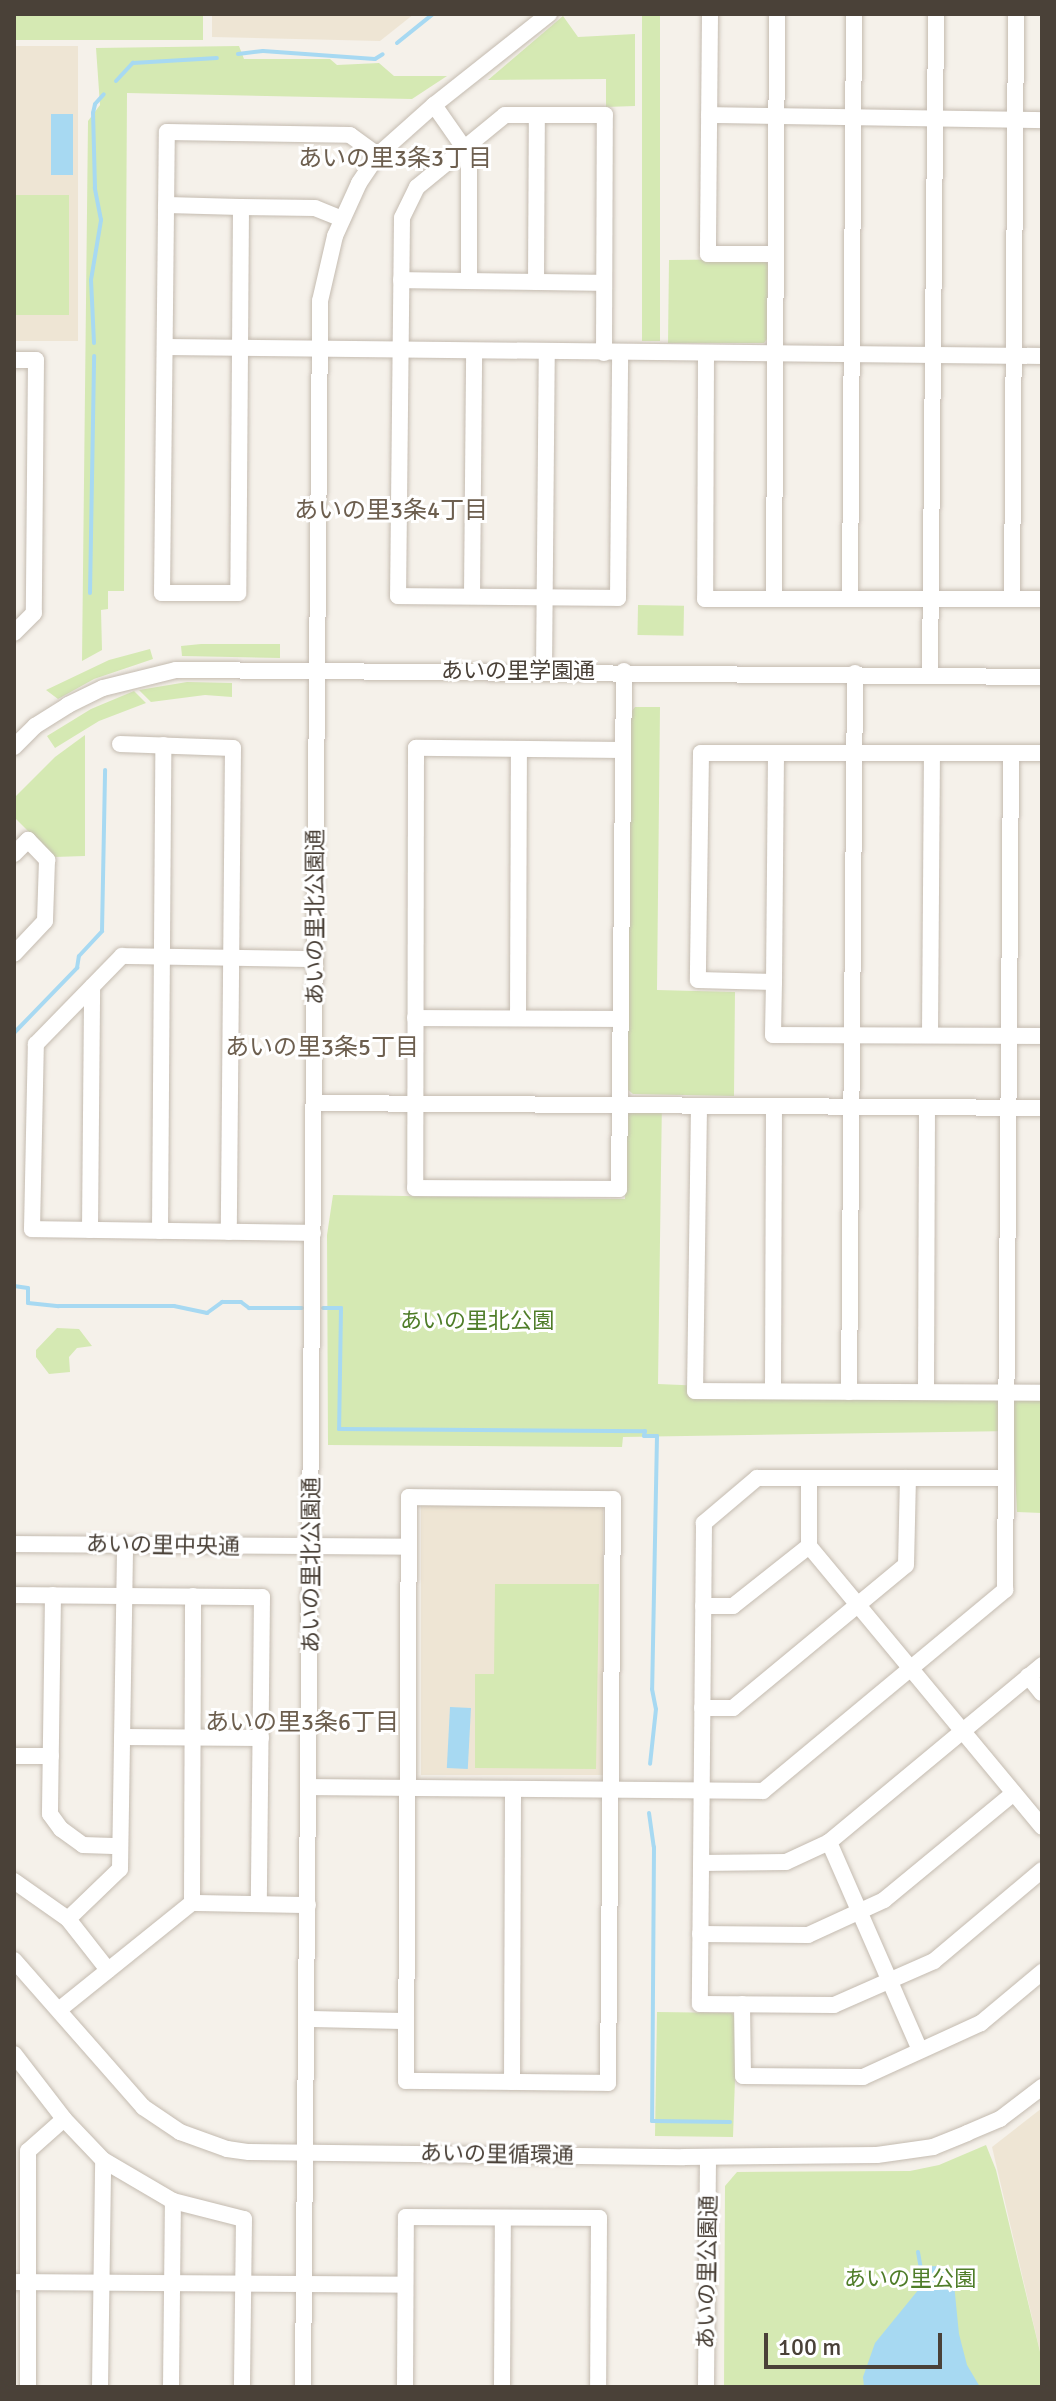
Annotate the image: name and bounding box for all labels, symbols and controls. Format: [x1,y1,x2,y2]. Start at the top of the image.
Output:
district label: あいの里3条3丁目 [298,145,492,173]
district label: あいの里3条4丁目 [294,497,488,525]
street label: あいの里学園通 [441,658,595,684]
street label: あいの里北公園通 [302,829,328,1005]
district label: あいの里3条5丁目 [225,1034,419,1062]
park label: あいの里北公園 [400,1308,554,1334]
street label: あいの里北公園通 [298,1477,324,1653]
street label: あいの里中央通 [86,1530,240,1560]
district label: あいの里3条6丁目 [205,1709,399,1737]
street label: あいの里循環通 [420,2139,574,2169]
street label: あいの里公園通 [692,2195,722,2349]
park label: あいの里公園 [844,2266,976,2292]
scale bar [768,2317,946,2367]
text: 100 m [778,2332,841,2362]

